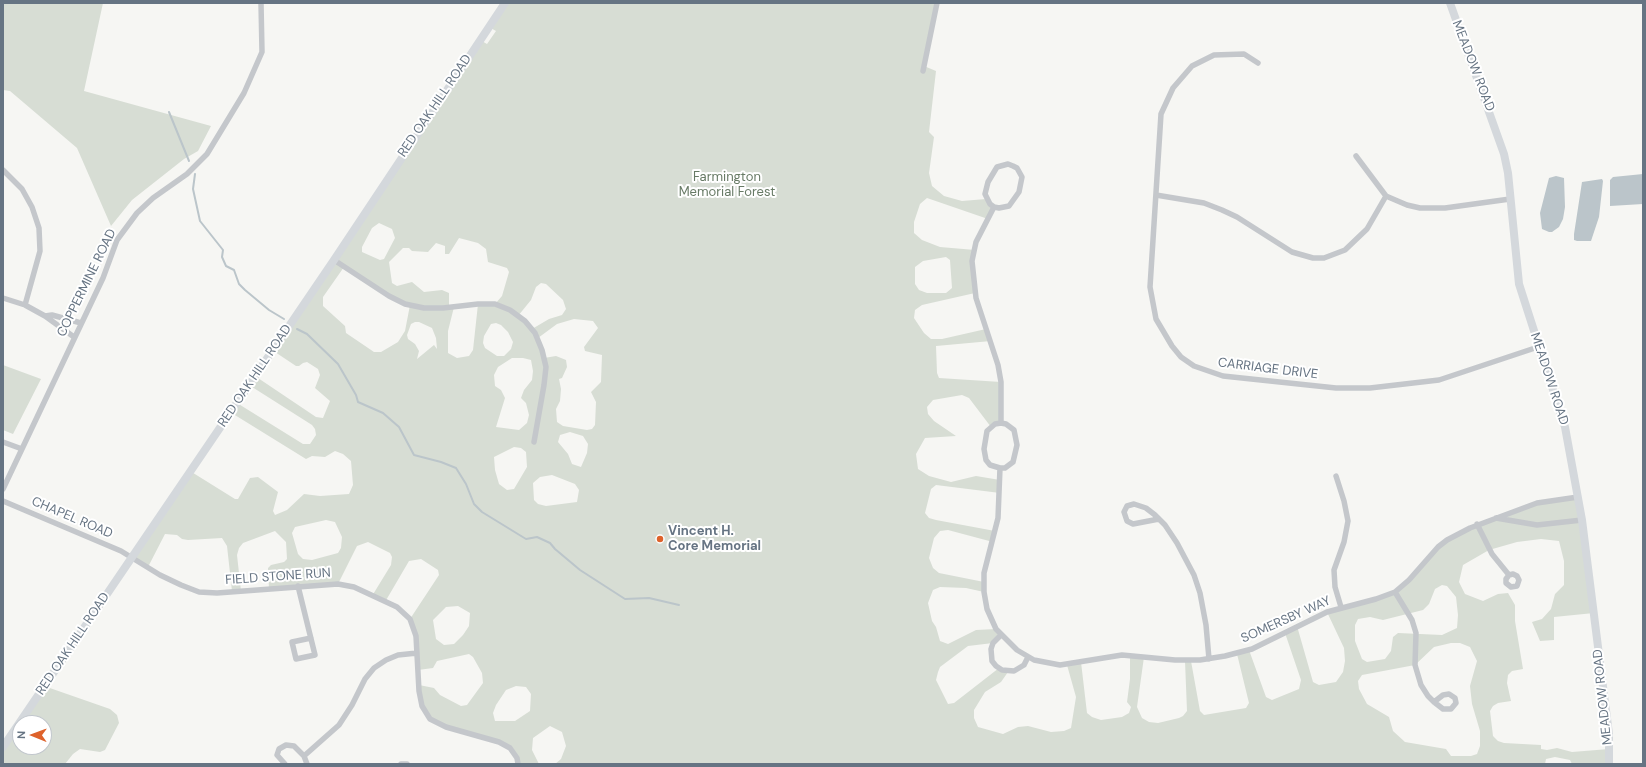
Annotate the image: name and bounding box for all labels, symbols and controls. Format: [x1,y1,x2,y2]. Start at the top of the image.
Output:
street label: MEADOW ROAD [1448,18,1498,114]
street label: RED OAK HILL ROAD [395,52,475,160]
park label: Farmington Memorial Forest [679,170,775,201]
street label: COPPERMINE ROAD [54,227,120,339]
street label: RED OAK HILL ROAD [215,322,295,430]
street label: MEADOW ROAD [1527,331,1571,427]
street label: CARRIAGE DRIVE [1217,355,1319,383]
street label: CHAPEL ROAD [29,494,115,542]
place label: Vincent H. Core Memorial [668,524,761,555]
marker: Vincent H. Core Memorial [655,534,665,544]
street label: FIELD STONE RUN [225,566,331,588]
street label: RED OAK HILL ROAD [33,590,113,698]
street label: SOMERSBY WAY [1239,593,1333,647]
street label: MEADOW ROAD [1590,648,1616,746]
north arrow [12,715,52,755]
text: N [14,731,28,739]

